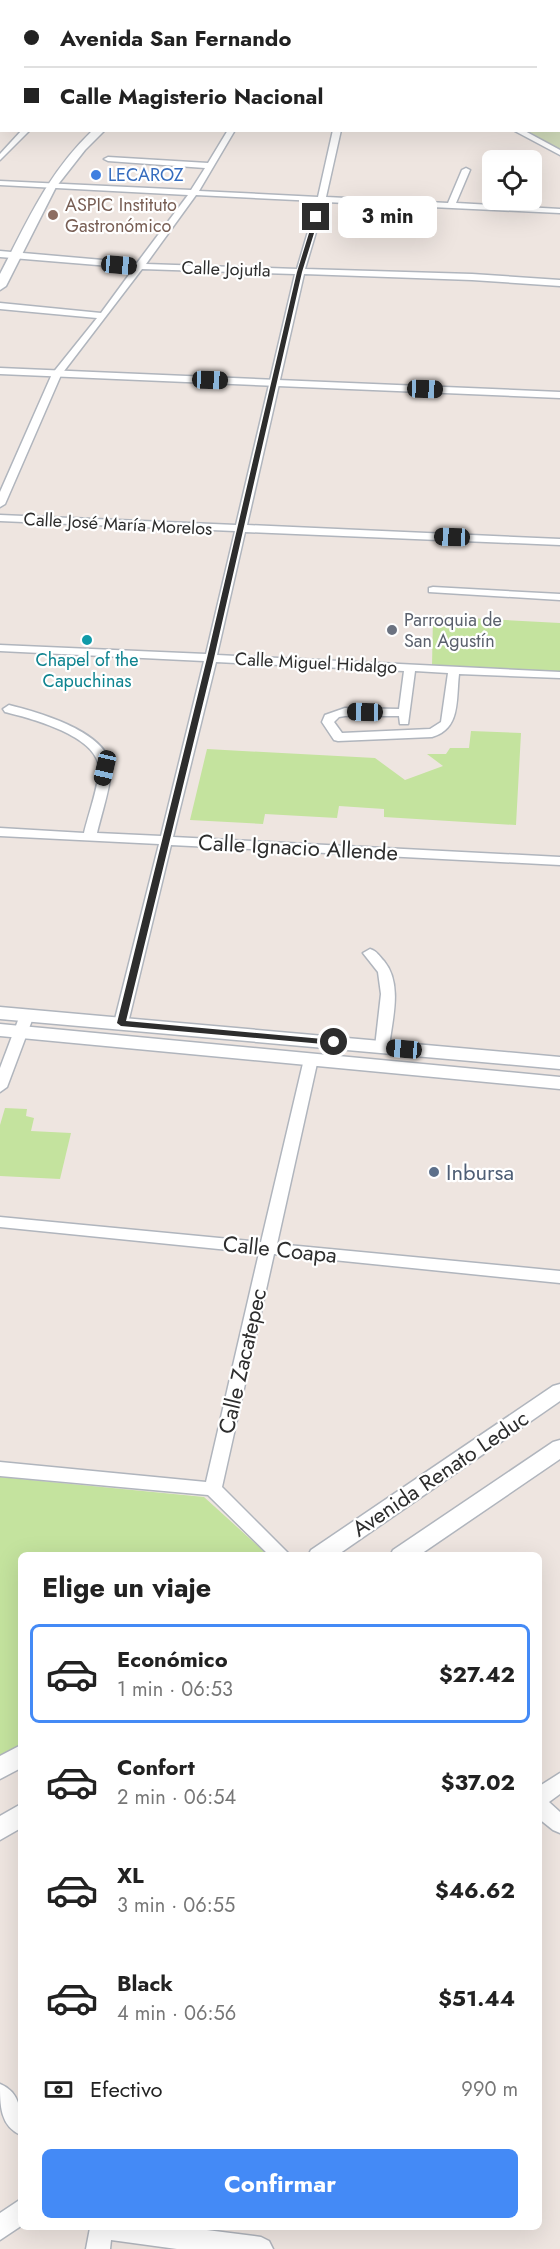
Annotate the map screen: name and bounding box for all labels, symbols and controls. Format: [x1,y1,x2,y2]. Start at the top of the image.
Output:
text: Avenida San Fernando [60,22,291,54]
text: Calle Magisterio Nacional [60,80,323,112]
map controls [482,150,542,210]
button: locate [482,150,542,210]
place label: LECAROZ [108,162,184,188]
marker: LECAROZ [89,168,103,182]
place label: ASPIC Instituto Gastronómico [65,192,177,239]
callout: 3 min [337,196,436,238]
text: 3 min [362,202,413,231]
route end [302,203,329,230]
marker: ASPIC Instituto Gastronómico [46,208,60,222]
car [100,254,138,276]
street label: Calle Jojutla [181,254,271,284]
car [192,370,228,390]
car [407,379,443,399]
street label: Calle José María Morelos [23,506,213,542]
car [434,527,470,547]
place label: Parroquia de San Agustín [404,607,502,654]
marker: Parroquia de San Agustín [385,623,399,637]
marker: Chapel of the Capuchinas [80,633,94,647]
street label: Calle Miguel Hidalgo [234,646,398,680]
place label: Chapel of the Capuchinas [36,647,138,694]
car [347,703,383,721]
car [92,748,118,788]
street label: Calle Ignacio Allende [197,826,399,868]
route start [320,1028,347,1055]
car [385,1038,423,1060]
place label: Inbursa [446,1156,514,1188]
marker: Inbursa [427,1165,441,1179]
street label: Calle Coapa [221,1227,339,1271]
street label: Calle Zacatepec [210,1285,274,1437]
street label: Avenida Renato Leduc [345,1402,535,1544]
text: Elige un viaje [42,1568,211,1607]
text: Económico [117,1643,228,1675]
icon: car [45,1647,99,1701]
text: $27.42 [439,1658,515,1690]
text: 1 min · 06:53 [117,1675,233,1704]
text: Confort [117,1751,195,1783]
icon: car [45,1755,99,1809]
text: $37.02 [441,1766,515,1798]
text: 2 min · 06:54 [117,1783,236,1812]
text: XL [117,1859,144,1891]
icon: car [45,1863,99,1917]
text: $46.62 [435,1874,515,1906]
text: 3 min · 06:55 [117,1891,235,1920]
text: Black [117,1967,173,1999]
icon: car [45,1971,99,2025]
text: $51.44 [438,1982,515,2014]
text: 4 min · 06:56 [117,1999,236,2028]
icon: cash [42,2073,75,2106]
text: Efectivo [90,2073,163,2105]
text: 990 m [461,2075,518,2104]
button: Confirmar [42,2149,518,2218]

